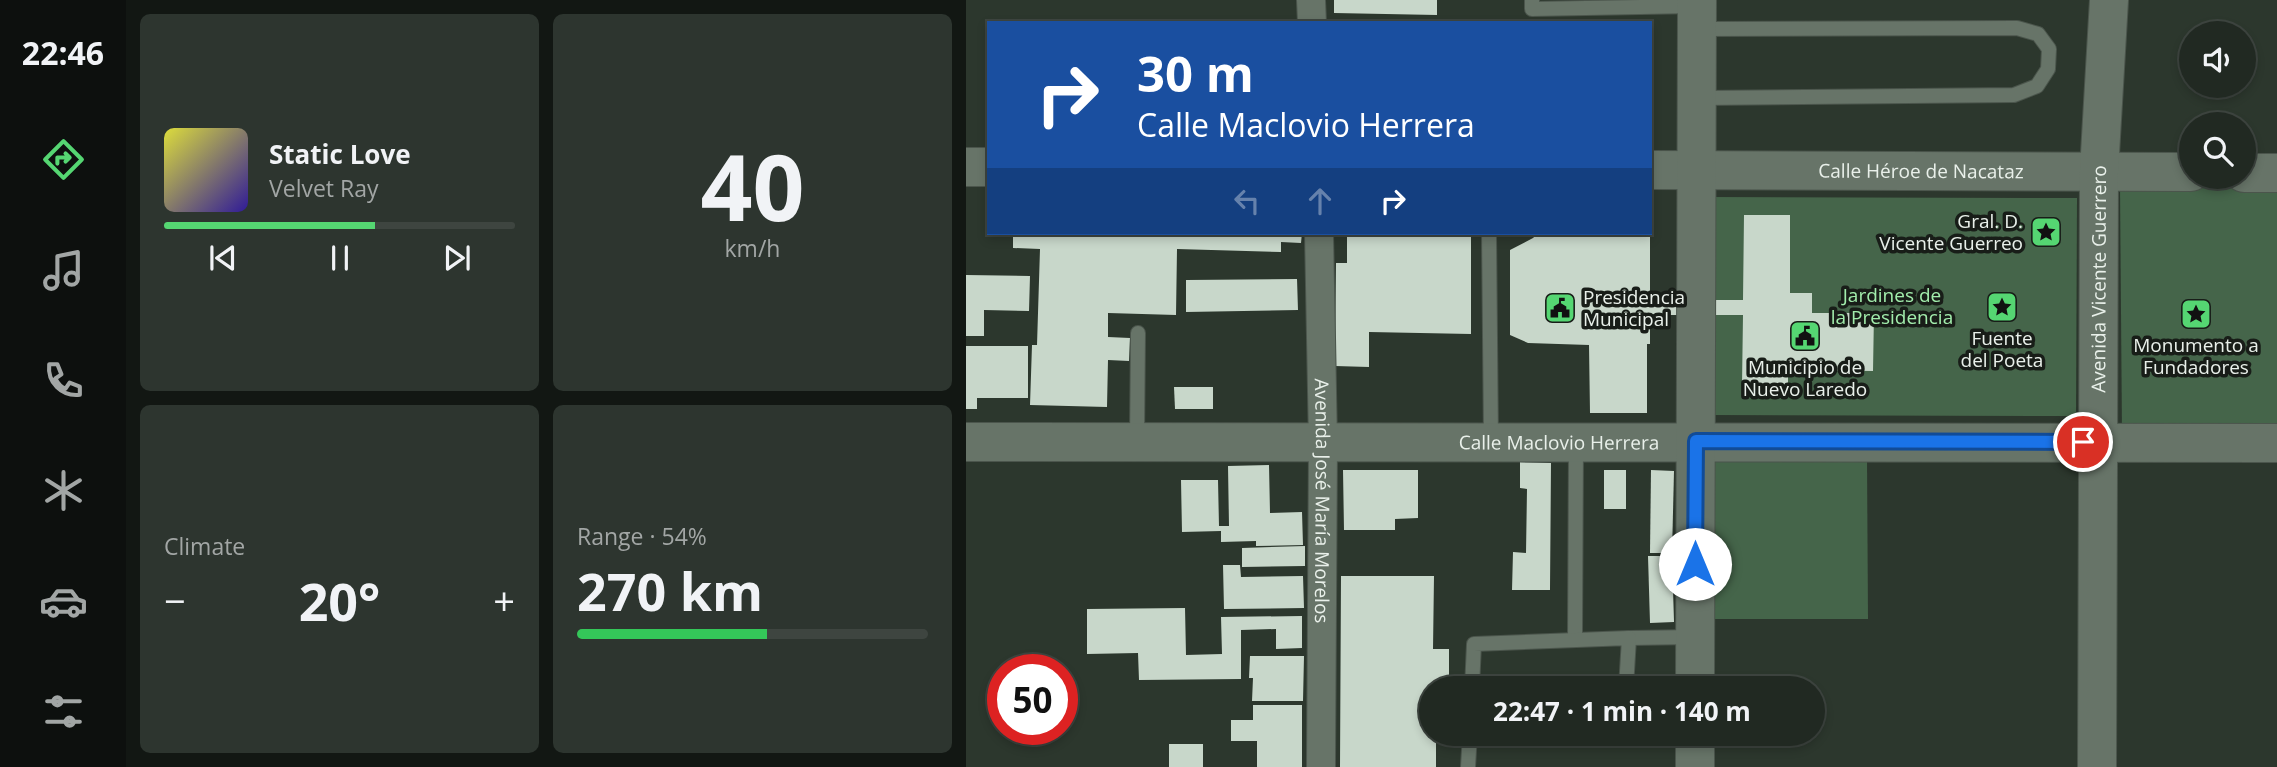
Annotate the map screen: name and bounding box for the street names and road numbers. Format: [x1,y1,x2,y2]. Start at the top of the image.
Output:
street label: Calle Héroe de Nacataz [1818,158,2024,184]
street label: Avenida Vicente Guerrero [2085,165,2112,393]
street label: Avenida José María Morelos [1309,378,1336,624]
street label: Calle Maclovio Herrera [1459,429,1659,456]

